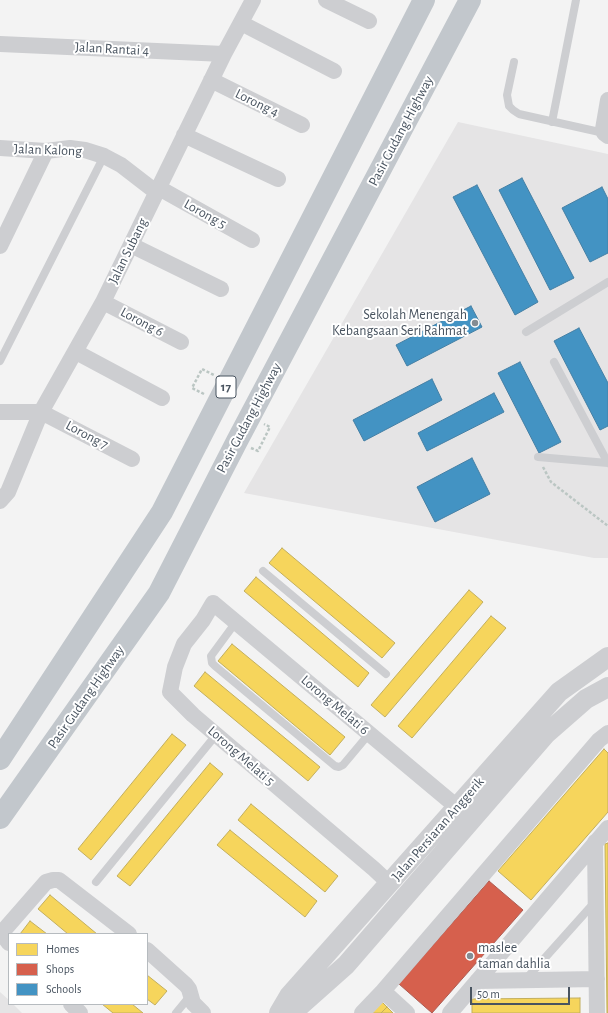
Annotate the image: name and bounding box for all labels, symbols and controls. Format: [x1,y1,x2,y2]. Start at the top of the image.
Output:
street label: Jalan Rantai 4 [74,39,150,59]
street label: Pasir Gudang Highway [365,73,437,189]
street label: Lorong 4 [232,85,282,121]
street label: Jalan Kalong [14,140,82,160]
street label: Lorong 5 [181,196,229,232]
street label: Jalan Subang [105,215,151,287]
street label: Lorong 6 [118,304,166,340]
place label: Sekolah Menengah Kebangsaan Seri Rahmat [332,307,467,340]
marker: Sekolah Menengah Kebangsaan Seri Rahmat [470,318,480,328]
street label: Pasir Gudang Highway [213,360,285,476]
road number: 17 [216,376,236,398]
street label: Lorong 7 [63,417,111,453]
street label: Pasir Gudang Highway [44,642,128,752]
street label: Lorong Melati 6 [297,672,373,738]
street label: Lorong Melati 5 [204,722,278,790]
street label: Jalan Persiaran Anggerik [388,774,488,884]
legend [8,933,148,1005]
place label: maslee taman dahlia [478,940,550,972]
text: Homes [46,943,79,955]
marker: maslee taman dahlia [465,951,475,961]
text: Shops [46,963,74,975]
scale bar [472,979,572,1005]
text: Schools [46,983,81,995]
text: 50 m [477,988,500,1000]

